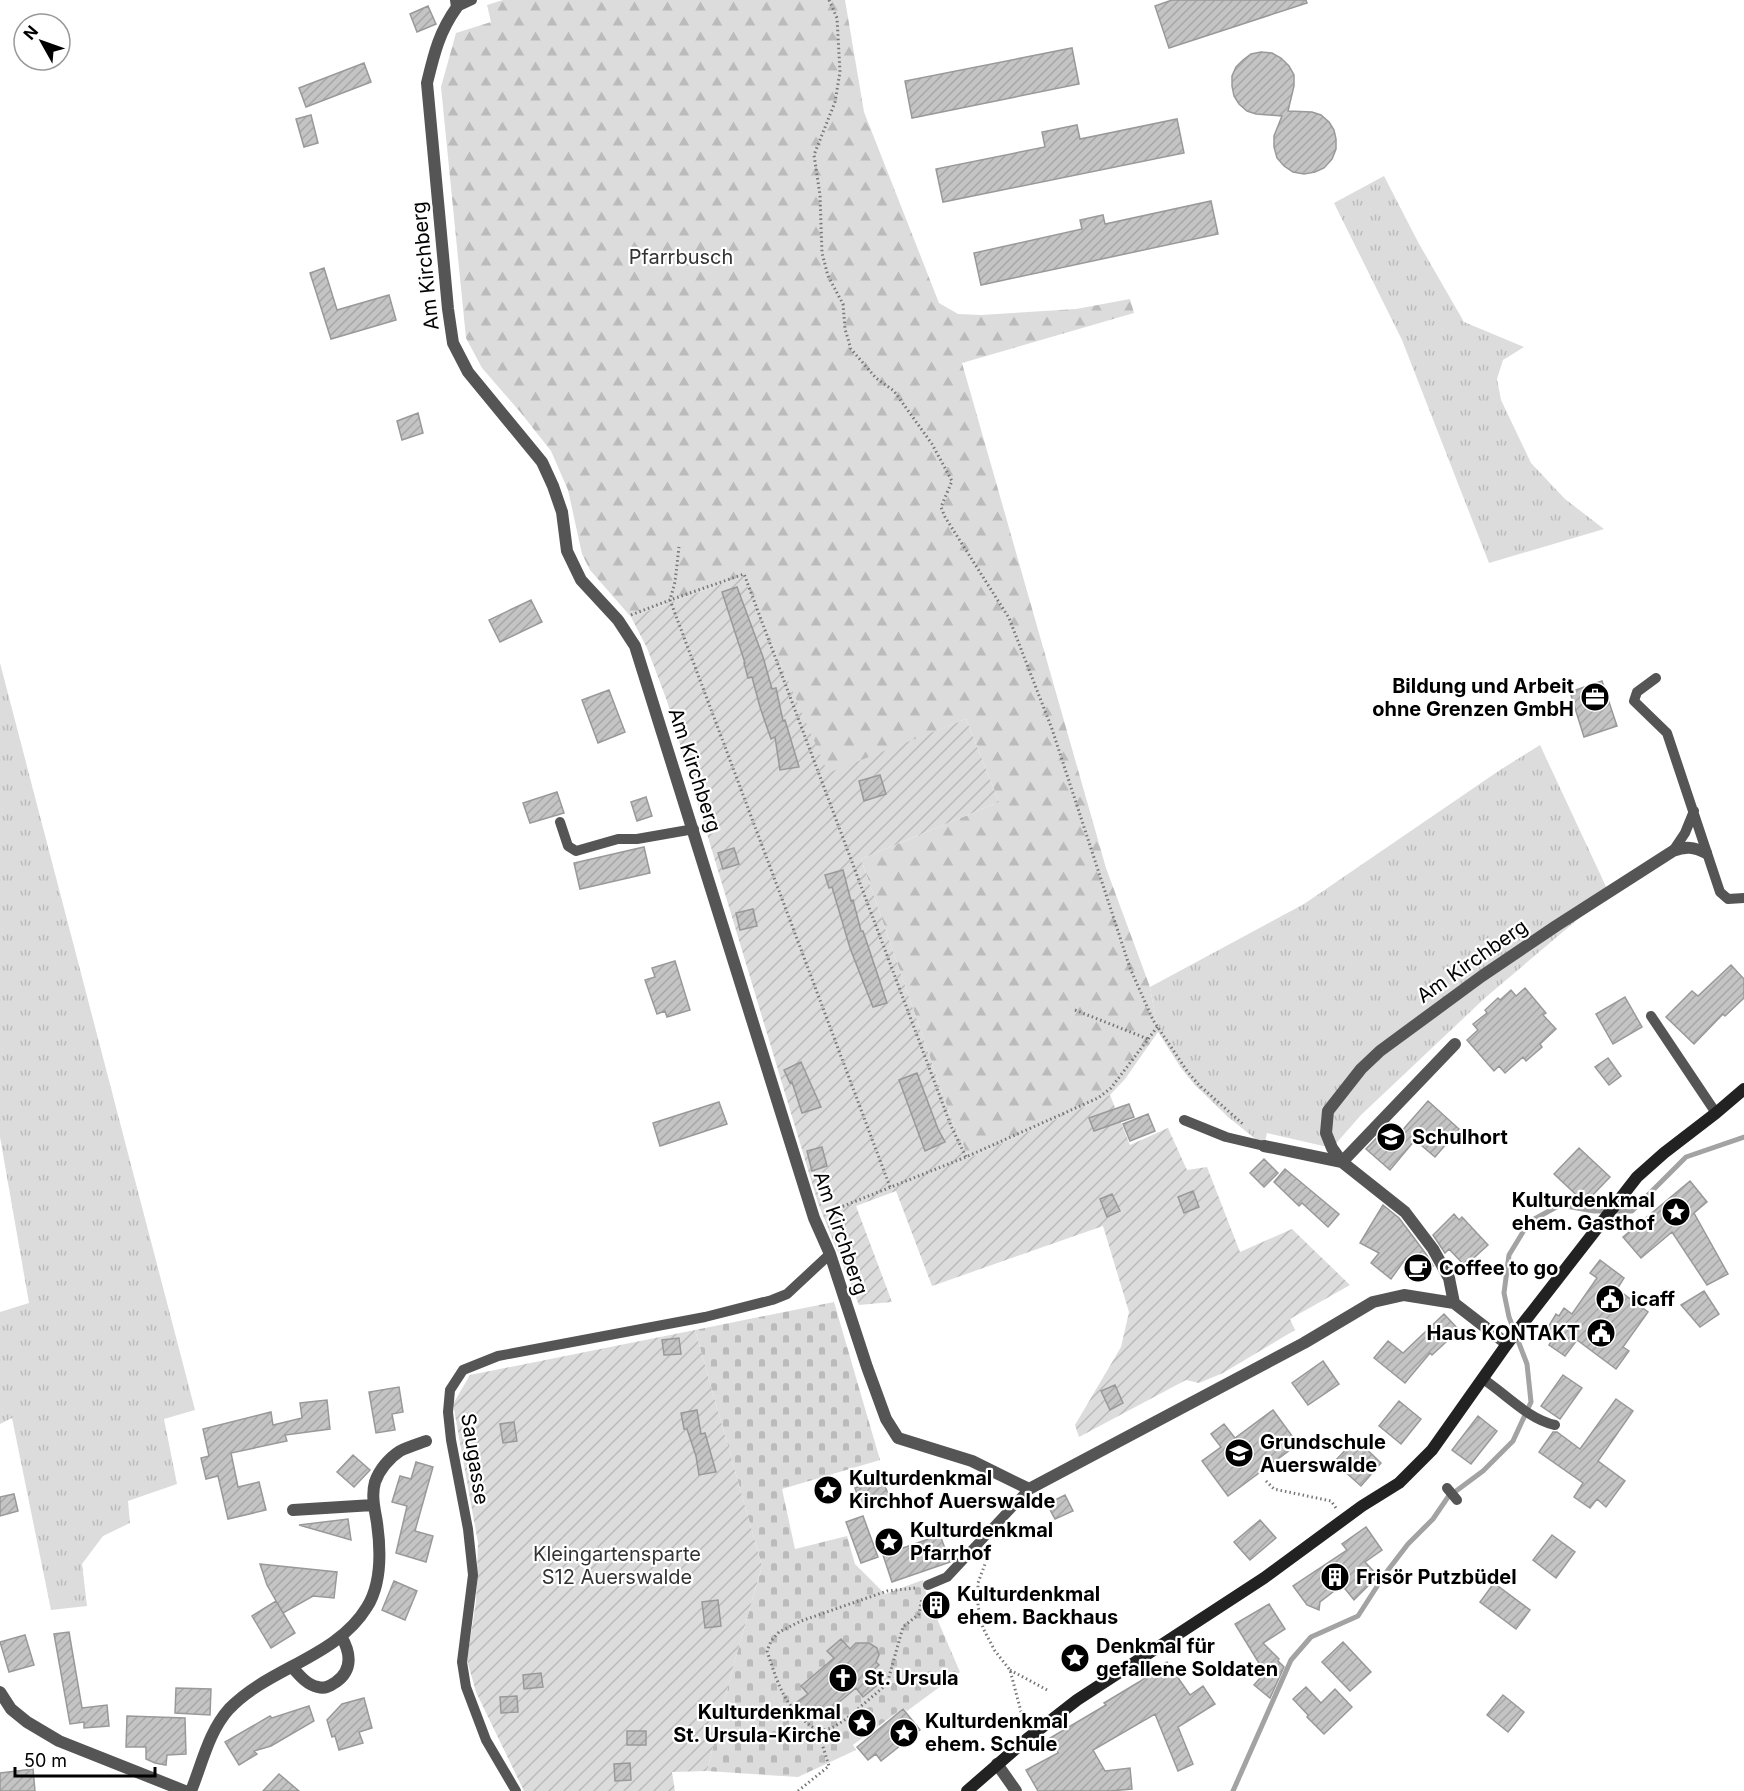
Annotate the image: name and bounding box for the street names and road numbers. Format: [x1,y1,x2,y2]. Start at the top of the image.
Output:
street label: Am Kirchberg [406,200,444,332]
street label: Am Kirchberg [664,705,726,835]
street label: Am Kirchberg [1412,914,1532,1008]
street label: Am Kirchberg [809,1168,873,1298]
street label: Saugasse [456,1412,494,1506]

